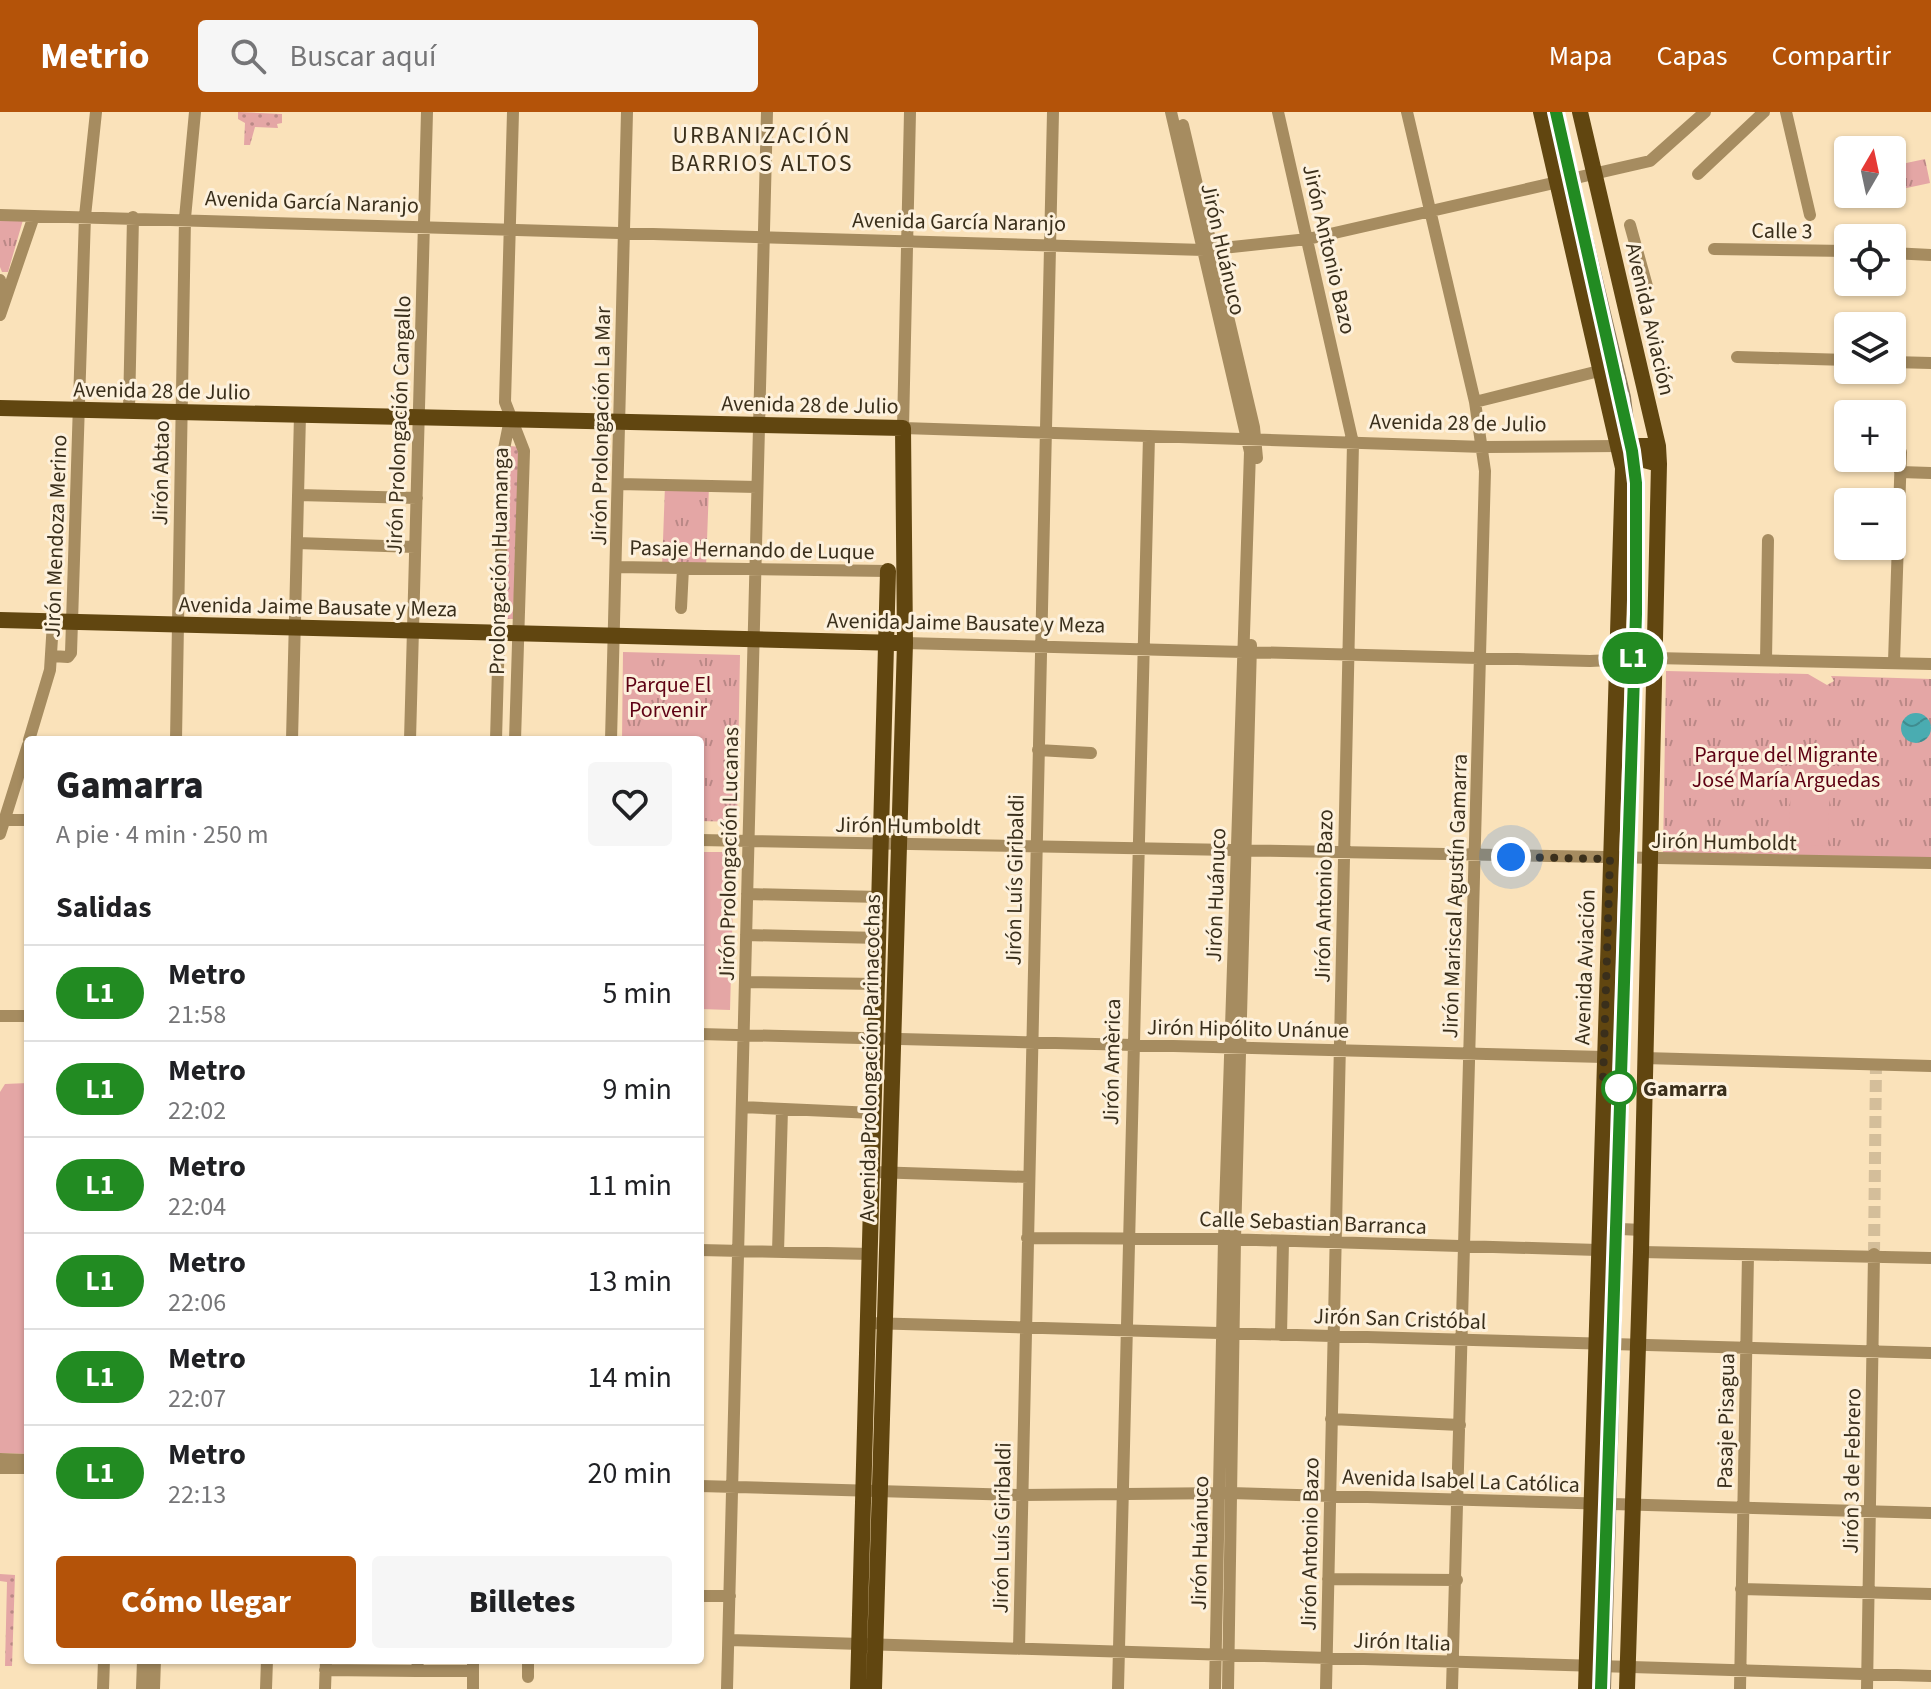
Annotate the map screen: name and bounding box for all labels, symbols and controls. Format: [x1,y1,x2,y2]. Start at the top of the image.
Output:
search box [198,20,758,92]
text: Metrio [40,29,150,83]
icon: search [226,34,270,78]
text: Buscar aquí [290,35,436,78]
text: Mapa [1549,36,1612,76]
text: Capas [1656,36,1728,76]
text: Compartir [1772,36,1891,76]
district label: URBANIZACIÓN BARRIOS ALTOS [670,118,854,181]
north arrow [1834,136,1906,208]
map controls [1834,136,1906,560]
street label: Jirón Antonio Bazo [1294,161,1364,337]
street label: Jirón Huánuco [1192,180,1254,318]
street label: Avenida García Naranjo [204,182,419,222]
street label: Avenida García Naranjo [852,204,1066,240]
street label: Calle 3 [1751,214,1813,248]
button: locate [1834,224,1906,296]
street label: Avenida Aviación [1617,240,1683,399]
street label: Jirón Prolongación Cangallo [378,295,420,555]
street label: Jirón Prolongación La Mar [583,306,619,546]
button: layers [1834,312,1906,384]
street label: Avenida 28 de Julio [73,373,251,409]
street label: Avenida 28 de Julio [721,387,899,423]
button: + [1834,400,1906,472]
street label: Avenida 28 de Julio [1369,405,1547,441]
street label: Jirón Abtao [144,420,178,526]
street label: Jirón Mendoza Merino [36,434,76,638]
street label: Prolongación Huamanga [481,447,517,675]
button: − [1834,488,1906,560]
street label: Pasaje Hernando de Luque [629,532,875,568]
street label: Avenida Jaime Bausate y Meza [178,589,458,625]
street label: Avenida Jaime Bausate y Meza [826,605,1106,641]
line badge: L1 [1597,632,1669,684]
text: L1 [1618,638,1648,678]
park label: Parque El Porvenir [625,669,711,726]
street label: Jirón Prolongación Lucanas [711,727,747,981]
park label: Parque del Migrante José María Arguedas [1692,739,1880,796]
street label: Jirón Mariscal Agustín Gamarra [1434,753,1476,1039]
text: Gamarra [56,759,204,813]
button: heart [588,762,672,846]
street label: Jirón Luís Giribaldi [998,794,1032,966]
street label: Jirón Humboldt [835,809,982,843]
street label: Jirón Antonio Bazo [1306,809,1342,983]
text: A pie · 4 min · 250 m [56,816,269,853]
street label: Jirón Humboldt [1651,825,1798,859]
street label: Jirón Huánuco [1198,827,1234,963]
your location [1491,837,1531,877]
text: Salidas [56,886,152,929]
street label: Avenida Aviación [1566,889,1604,1046]
street label: Avenida Prolongación Parinacochas [851,894,889,1222]
text: Metro [168,953,246,996]
text: 5 min [602,972,672,1015]
text: L1 [85,973,115,1013]
text: 21:58 [168,996,226,1033]
street label: Jirón Amèrica [1095,998,1129,1126]
street label: Jirón Hipólito Unánue [1147,1011,1349,1047]
text: Metro [168,1049,246,1092]
text: 9 min [602,1068,672,1111]
text: L1 [85,1069,115,1109]
marker: Gamarra [1602,1071,1636,1105]
place label: Gamarra [1643,1073,1728,1105]
text: 22:02 [168,1092,226,1129]
text: Metro [168,1145,246,1188]
text: 11 min [588,1164,672,1207]
text: L1 [85,1165,115,1205]
text: 22:04 [168,1188,226,1225]
street label: Calle Sebastian Barranca [1199,1203,1427,1243]
text: Metro [168,1241,246,1284]
text: 13 min [588,1260,672,1303]
text: L1 [85,1261,115,1301]
text: 22:06 [168,1284,226,1321]
street label: Jirón San Cristóbal [1313,1300,1487,1338]
text: Metro [168,1337,246,1380]
street label: Pasaje Pisagua [1709,1353,1743,1489]
text: 14 min [588,1356,672,1399]
text: L1 [85,1357,115,1397]
text: 22:07 [168,1380,226,1417]
street label: Jirón 3 de Febrero [1835,1388,1869,1554]
text: Metro [168,1433,246,1476]
street label: Jirón Luís Giribaldi [985,1442,1019,1614]
text: 20 min [588,1452,672,1495]
text: L1 [85,1453,115,1493]
street label: Jirón Antonio Bazo [1292,1457,1328,1631]
street label: Avenida Isabel La Católica [1342,1461,1580,1501]
street label: Jirón Huánuco [1183,1475,1217,1611]
text: 22:13 [168,1476,226,1513]
button: Cómo llegar [56,1556,356,1648]
button: Billetes [372,1556,672,1648]
street label: Jirón Italia [1353,1624,1451,1660]

